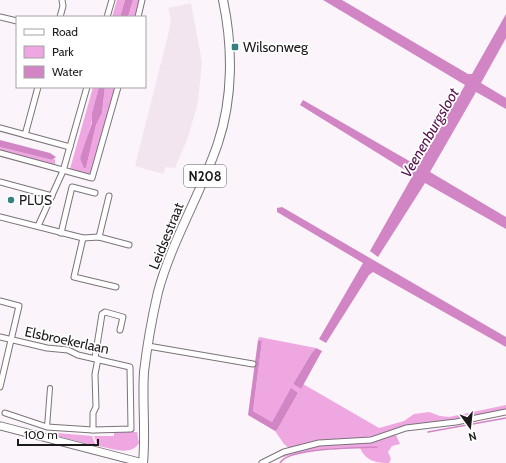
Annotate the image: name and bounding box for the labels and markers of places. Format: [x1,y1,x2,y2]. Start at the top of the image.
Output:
place label: Wilsonweg [243,38,309,56]
marker: Wilsonweg [230,42,240,52]
place label: PLUS [19,191,52,209]
marker: PLUS [6,195,16,205]

